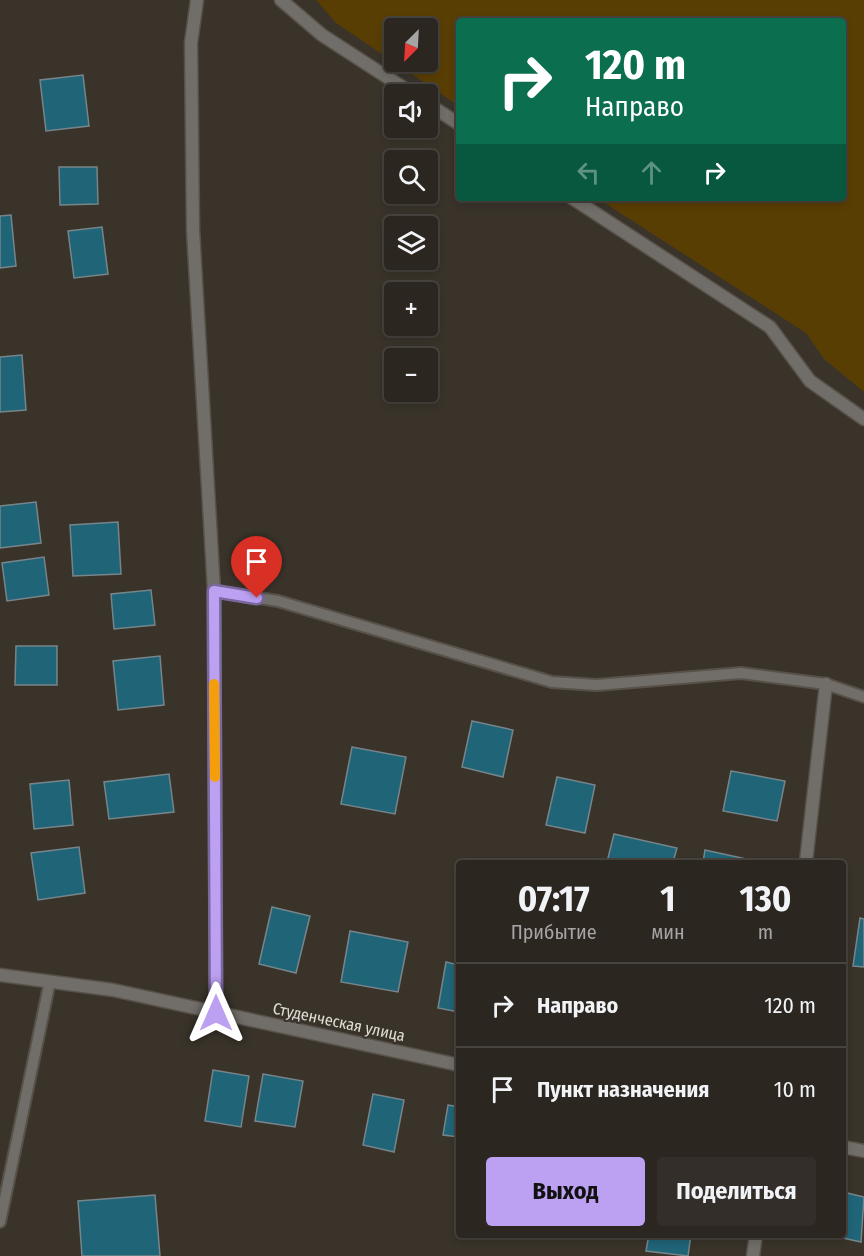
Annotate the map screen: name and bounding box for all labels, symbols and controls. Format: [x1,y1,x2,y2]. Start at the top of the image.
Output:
north arrow [384,18,438,72]
map controls [384,18,438,402]
text: 120 m [585,40,686,90]
icon: right [486,42,564,120]
button: sound [384,84,438,138]
text: Направо [585,91,684,123]
button: search [384,150,438,204]
icon: left [572,156,605,189]
icon: ahead [635,156,668,189]
icon: right [698,156,731,189]
button: layers [384,216,438,270]
button: + [384,282,438,336]
button: − [384,348,438,402]
pin [231,536,282,598]
icon: arrive [240,545,273,578]
text: 07:17 [518,877,590,921]
text: 1 [660,877,676,921]
text: 130 [739,877,791,921]
text: Прибытие [511,920,597,944]
text: мин [651,920,685,944]
text: m [758,920,773,944]
position arrow [184,981,248,1045]
icon: right [486,989,519,1022]
text: Направо [537,992,618,1019]
text: 120 m [764,992,816,1019]
street label: Студенческая улица [271,999,407,1045]
icon: arrive [486,1073,519,1106]
text: Пункт назначения [537,1076,709,1103]
text: 10 m [774,1076,816,1103]
button: Выход [486,1157,645,1226]
button: Поделиться [657,1157,816,1226]

